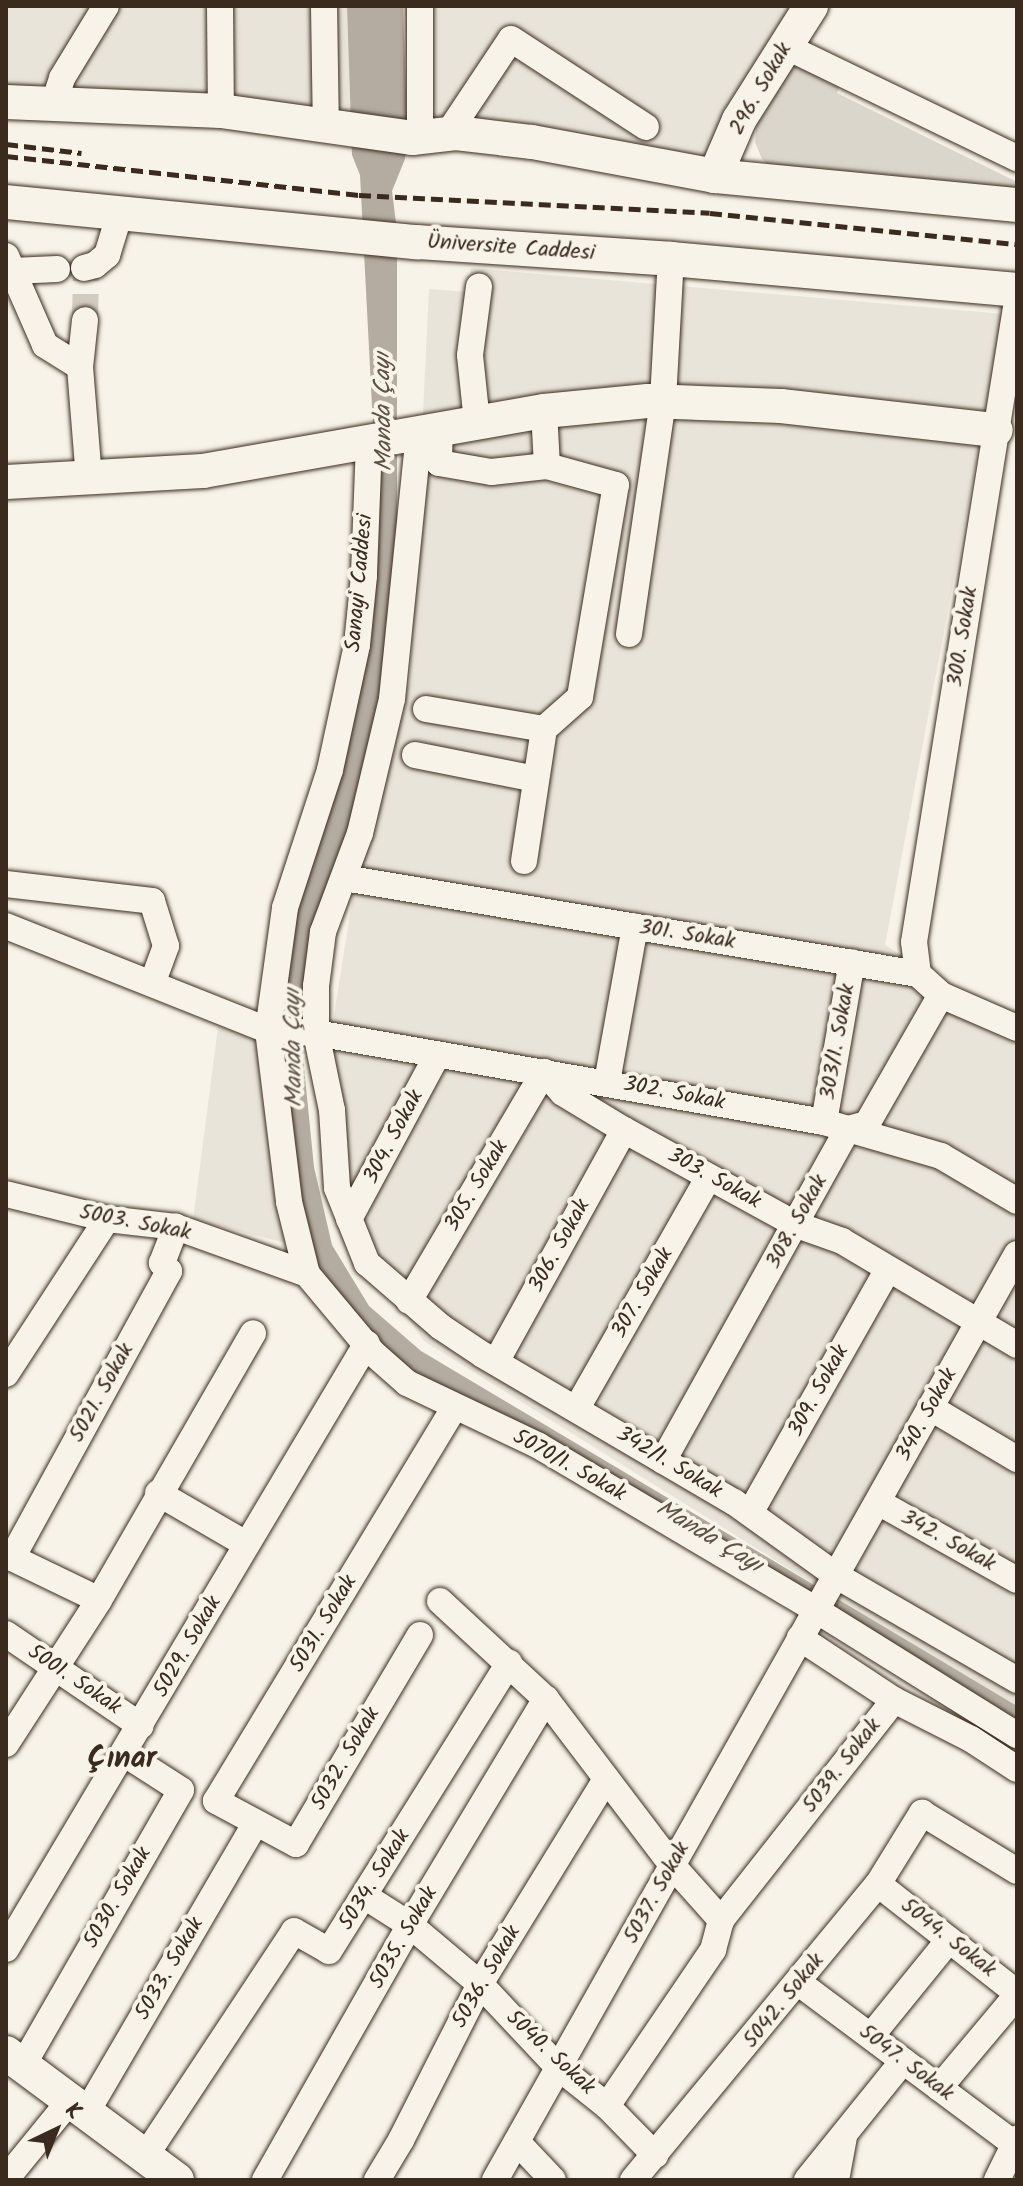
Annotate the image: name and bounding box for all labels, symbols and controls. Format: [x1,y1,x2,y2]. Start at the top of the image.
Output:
street label: 296. Sokak [724,38,798,140]
street label: Üniversite Caddesi [426,229,596,267]
water label: Manda Çayı [369,352,399,472]
street label: Sanayi Caddesi [341,513,379,653]
street label: 300. Sokak [942,585,984,689]
street label: 301. Sokak [637,914,737,956]
street label: 303/1. Sokak [815,982,861,1102]
water label: Manda Çayı [279,988,309,1108]
street label: 302. Sokak [621,1071,727,1117]
street label: 304. Sokak [358,1086,430,1188]
street label: 305. Sokak [439,1135,515,1237]
street label: 303. Sokak [663,1143,765,1215]
street label: 308. Sokak [760,1170,834,1274]
street label: 306. Sokak [524,1195,596,1297]
street label: 5003. Sokak [77,1199,193,1247]
street label: 307. Sokak [606,1243,680,1343]
street label: 5021. Sokak [64,1339,140,1447]
street label: 309. Sokak [783,1340,855,1442]
street label: 340. Sokak [891,1364,963,1466]
street label: 342/1. Sokak [611,1421,727,1505]
street label: 5070/1. Sokak [508,1424,630,1508]
water label: Manda Çayı [651,1494,767,1580]
street label: 342. Sokak [896,1504,1000,1578]
street label: 5031. Sokak [285,1571,363,1677]
street label: 5029. Sokak [148,1591,228,1703]
street label: 5001. Sokak [22,1639,126,1721]
street label: 5032. Sokak [306,1703,386,1815]
street label: 5039. Sokak [797,1713,887,1819]
district label: Çınar [87,1741,157,1777]
street label: 5034. Sokak [334,1825,416,1935]
street label: 5037. Sokak [618,1838,696,1948]
street label: 5030. Sokak [78,1842,158,1954]
street label: 5035. Sokak [364,1882,444,1994]
street label: 5044. Sokak [895,1893,1001,1983]
street label: 5033. Sokak [130,1913,210,2025]
street label: 5036. Sokak [447,1921,527,2033]
street label: 5042. Sokak [738,1948,830,2054]
street label: 5040. Sokak [500,2005,600,2101]
street label: 5047. Sokak [853,2019,959,2107]
north arrow [16,2090,96,2170]
text: K [56,2095,89,2129]

